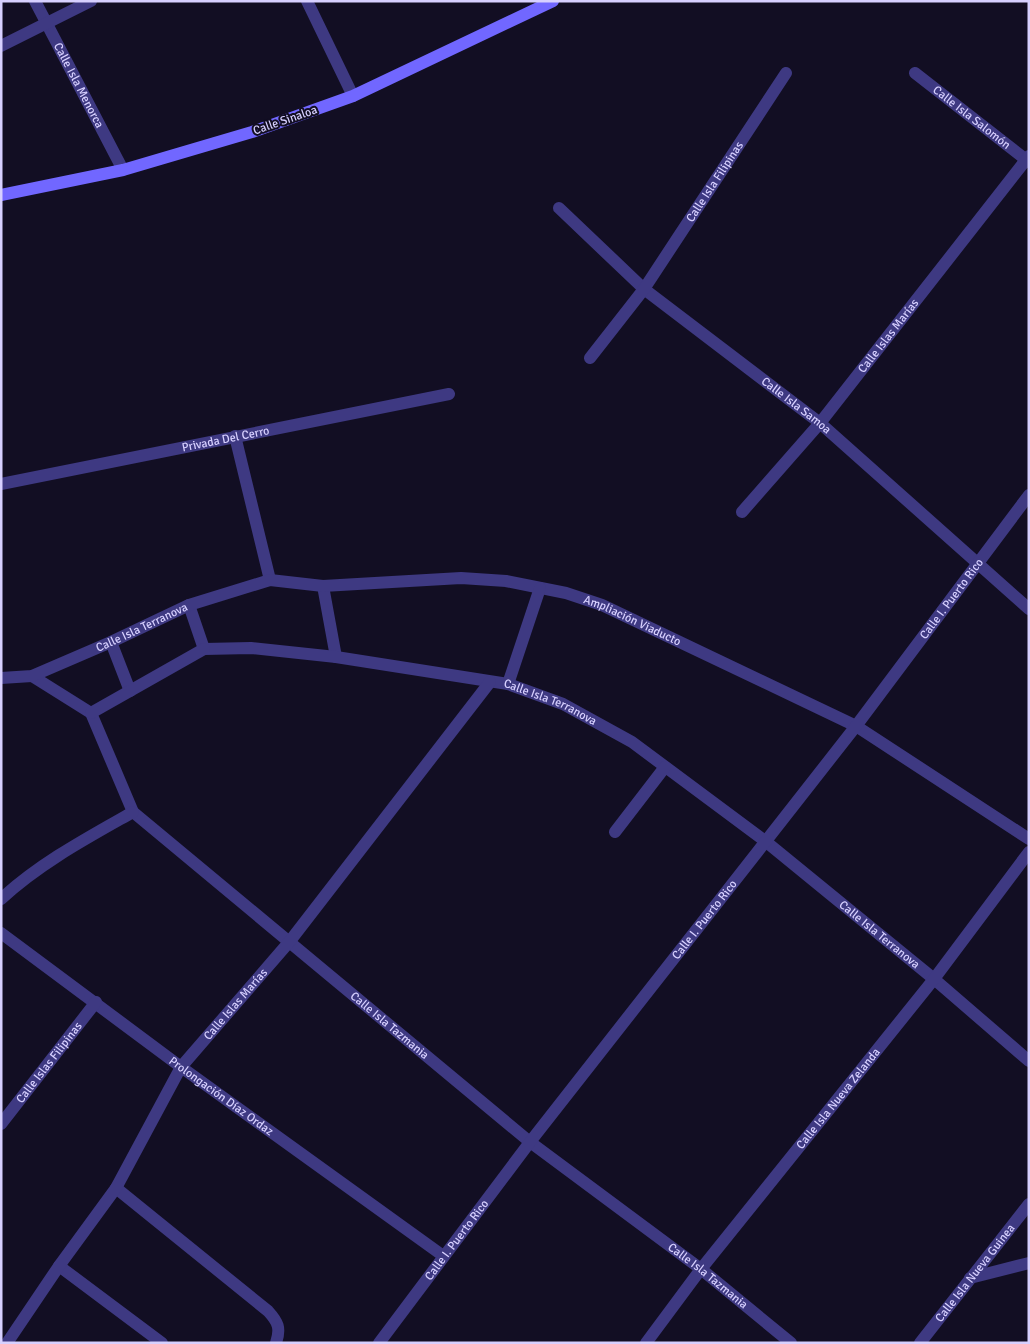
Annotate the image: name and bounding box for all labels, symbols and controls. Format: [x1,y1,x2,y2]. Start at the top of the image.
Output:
street label: Calle Isla Menorca [50,40,107,131]
street label: Calle Isla Salomón [930,83,1013,153]
street label: Calle Sinaloa [251,102,319,138]
street label: Calle Isla Filipinas [683,139,747,225]
street label: Calle Islas Marías [855,296,922,376]
street label: Calle Isla Samoa [758,374,834,437]
street label: Privada Del Cerro [180,423,271,456]
street label: Calle I. Puerto Rico [917,556,987,642]
street label: Ampliación Viaducto [582,592,683,650]
street label: Calle Isla Terranova [94,600,190,656]
street label: Calle Isla Terranova [503,676,599,729]
street label: Calle I. Puerto Rico [669,877,741,963]
street label: Calle Isla Terranova [836,898,923,972]
street label: Calle Islas Marías [201,965,271,1043]
street label: Calle Isla Tazmania [347,989,432,1063]
street label: Calle Islas Filipinas [13,1019,86,1106]
street label: Calle Isla Nueva Zelanda [793,1045,884,1152]
street label: Prolongación Díaz Ordaz [166,1054,276,1139]
street label: Calle I. Puerto Rico [422,1197,492,1284]
street label: Calle Isla Nueva Guinea [932,1221,1018,1325]
street label: Calle Isla Tazmania [665,1240,751,1312]

